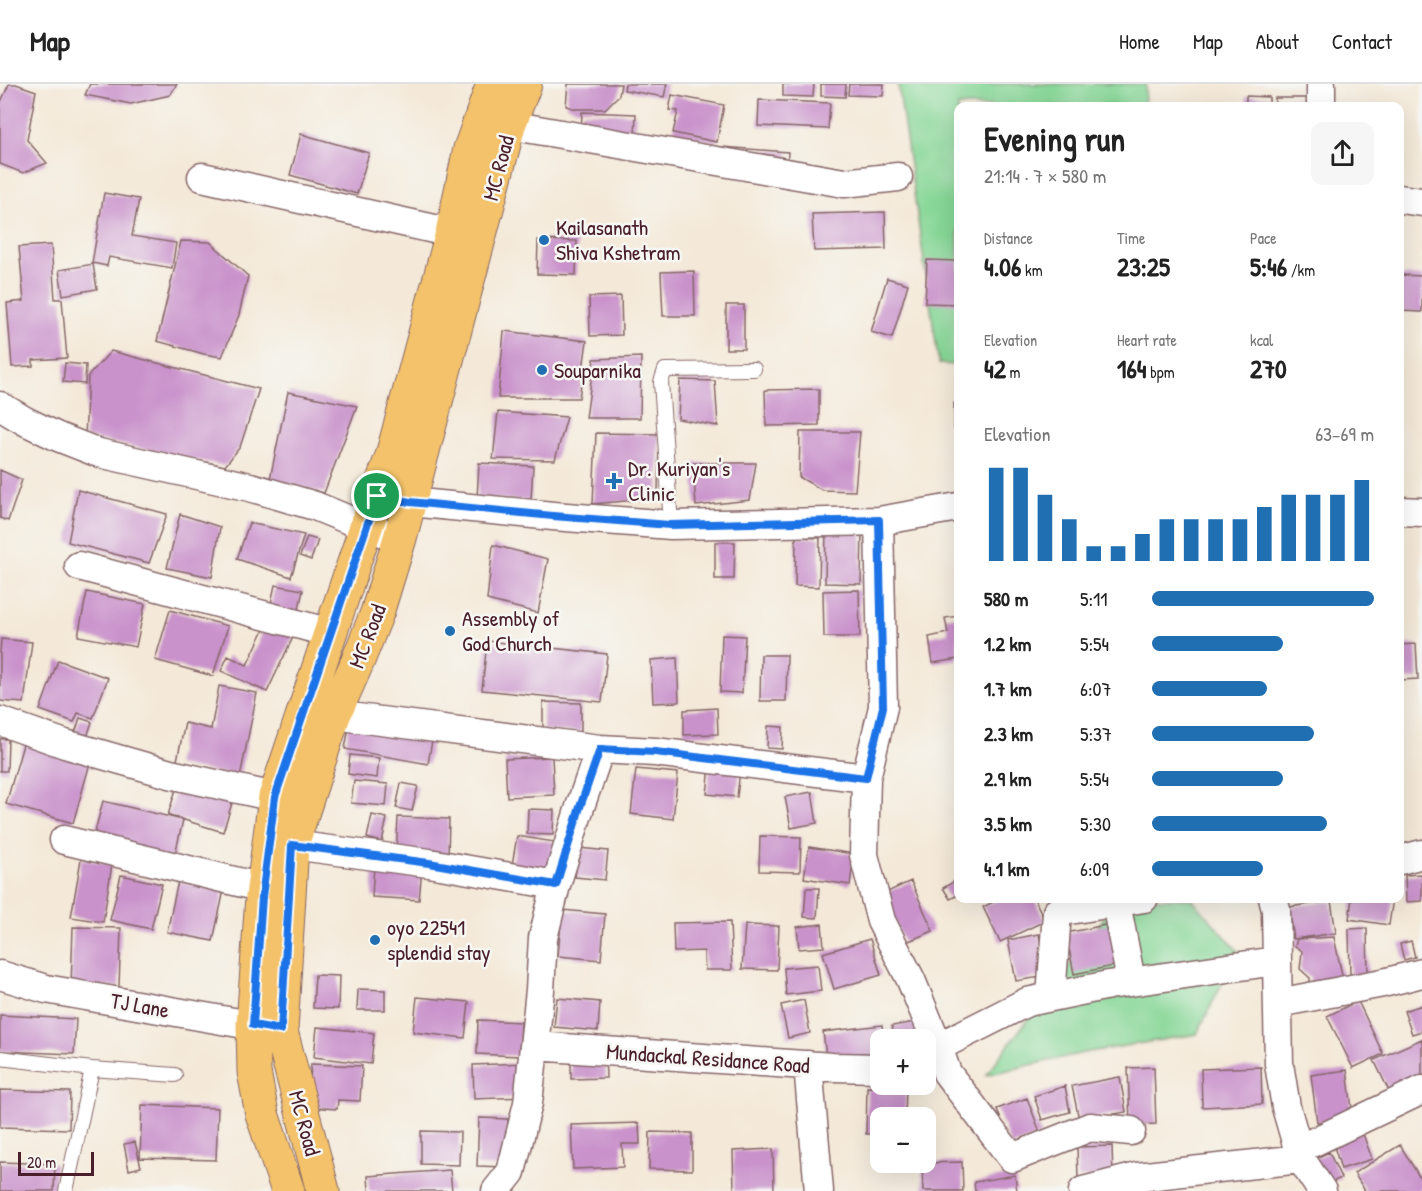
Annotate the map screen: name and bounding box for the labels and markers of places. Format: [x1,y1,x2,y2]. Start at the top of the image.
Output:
place label: Kailasanath Shiva Kshetram [556,212,680,267]
marker: Kailasanath Shiva Kshetram [537,233,551,247]
place label: Souparnika [554,355,641,385]
marker: Souparnika [535,363,549,377]
place label: Dr. Kuriyan's Clinic [628,453,730,508]
pin [351,470,402,521]
marker: Dr. Kuriyan's Clinic [605,472,623,490]
place label: Assembly of God Church [462,603,560,658]
marker: Assembly of God Church [443,624,457,638]
place label: oyo 22541 splendid stay [387,912,491,967]
marker: oyo 22541 splendid stay [368,933,382,947]

